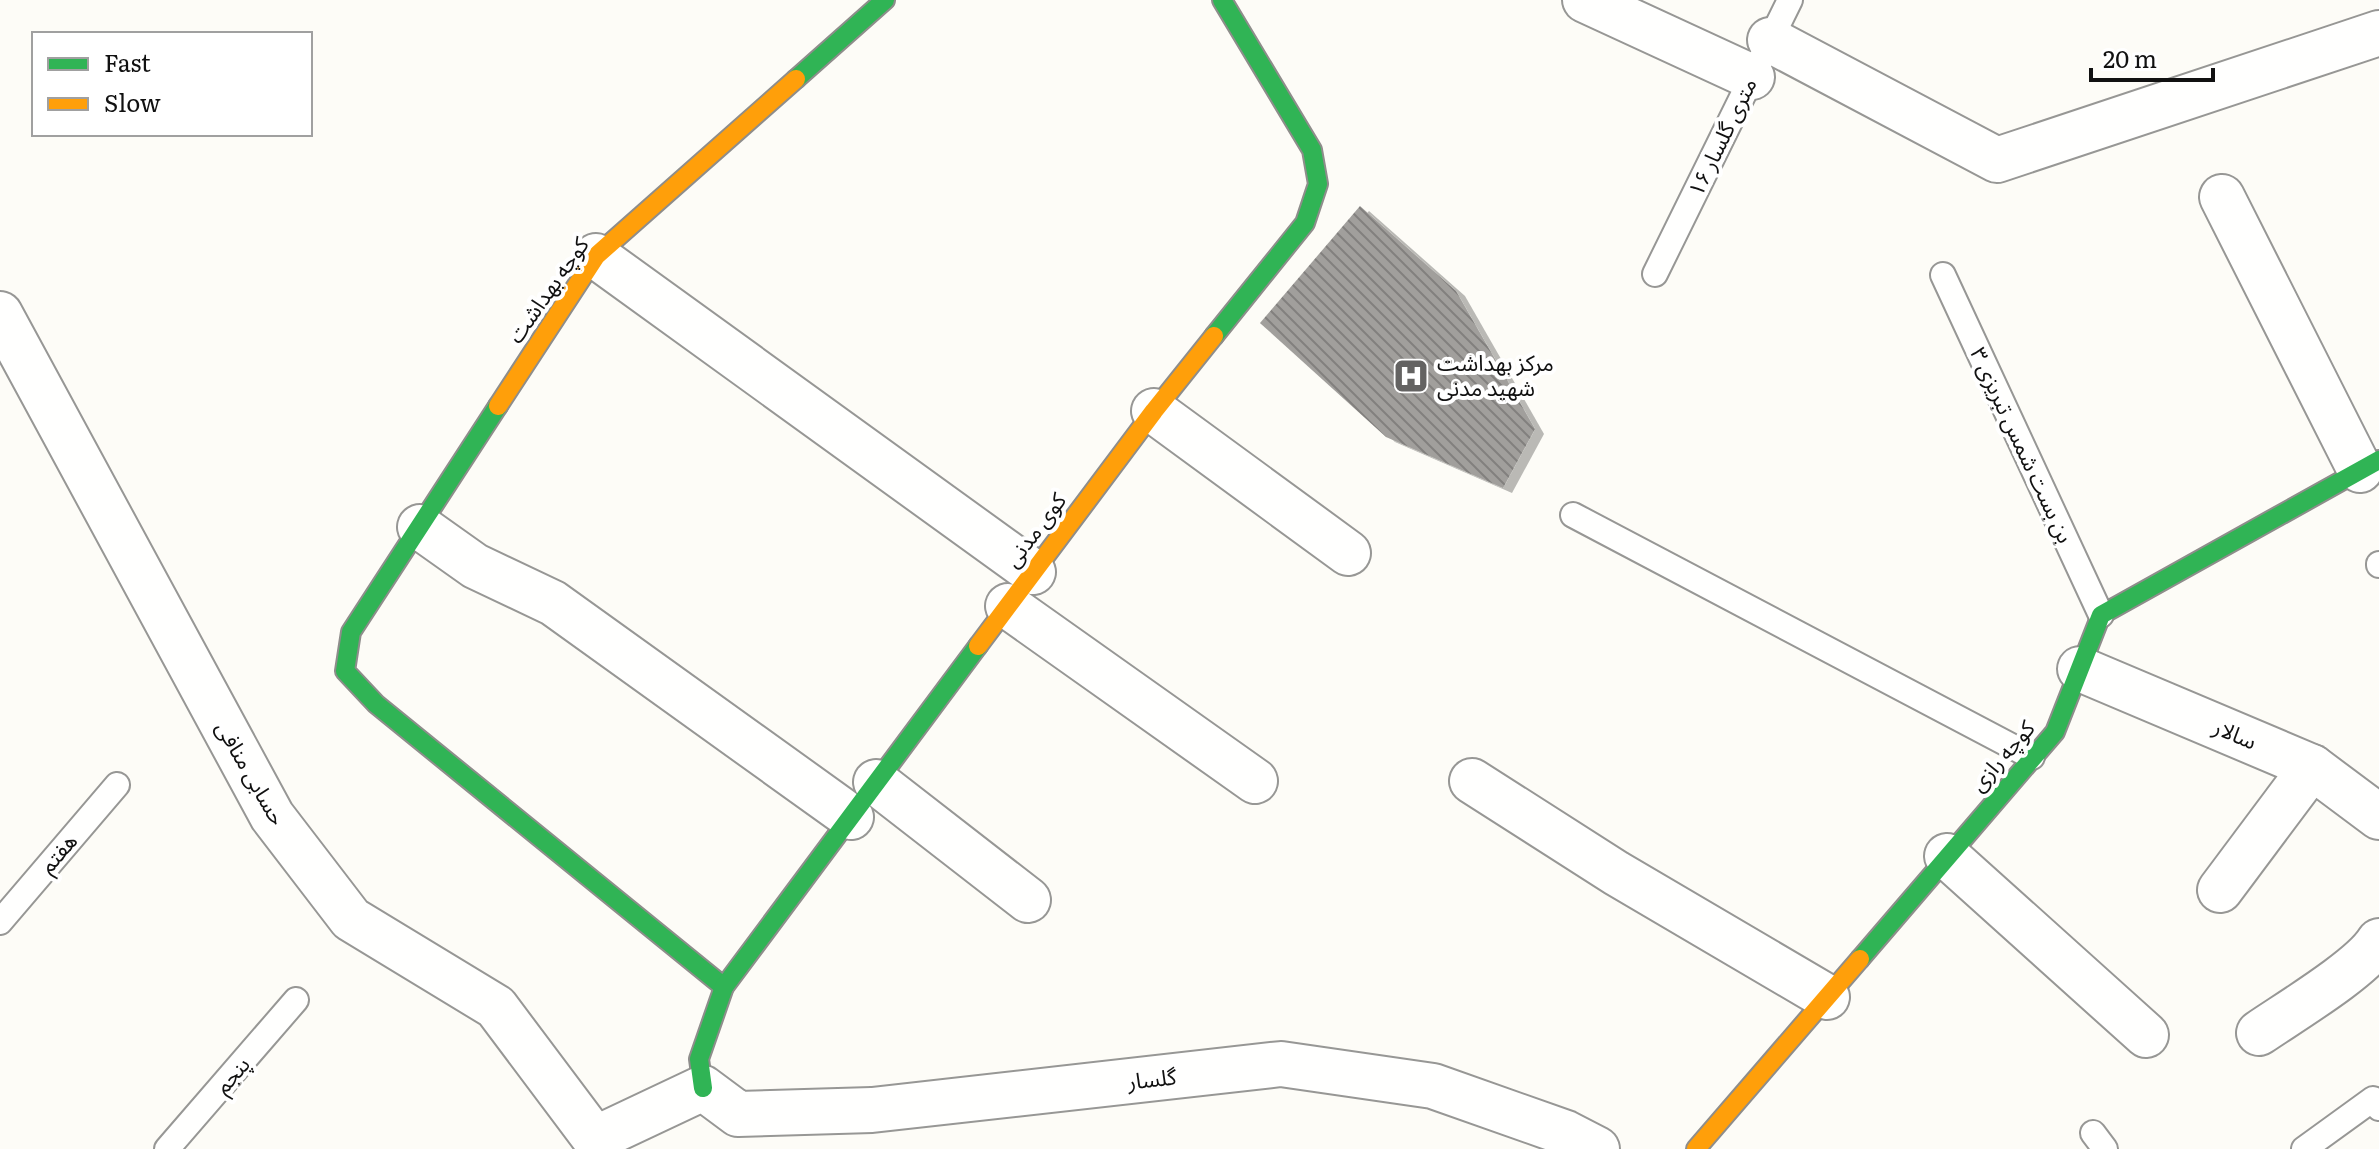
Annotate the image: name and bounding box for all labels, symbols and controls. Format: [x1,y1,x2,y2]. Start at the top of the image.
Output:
legend [32,32,312,136]
scale bar [2091,32,2213,82]
text: 20 m [2103,40,2157,75]
text: Fast [104,44,151,79]
street label: ۱۶ متری گلسار [1678,72,1764,201]
text: Slow [104,84,161,119]
street label: کوچه بهداشت [498,229,596,349]
street label: بن بست شمس تبریزی ۳ [1963,341,2083,548]
place label: مرکز بهداشت شهید مدنی [1437,345,1554,403]
hospital icon: مرکز بهداشت شهید مدنی [1392,357,1430,395]
street label: کوی مدنی [995,484,1073,573]
street label: سالار [2208,708,2263,757]
street label: کوچه رازی [1961,711,2042,798]
street label: حسابی منافی [209,714,296,831]
street label: هفتم [30,825,85,881]
street label: پنجم [205,1048,258,1101]
street label: گلسار [1125,1058,1179,1097]

